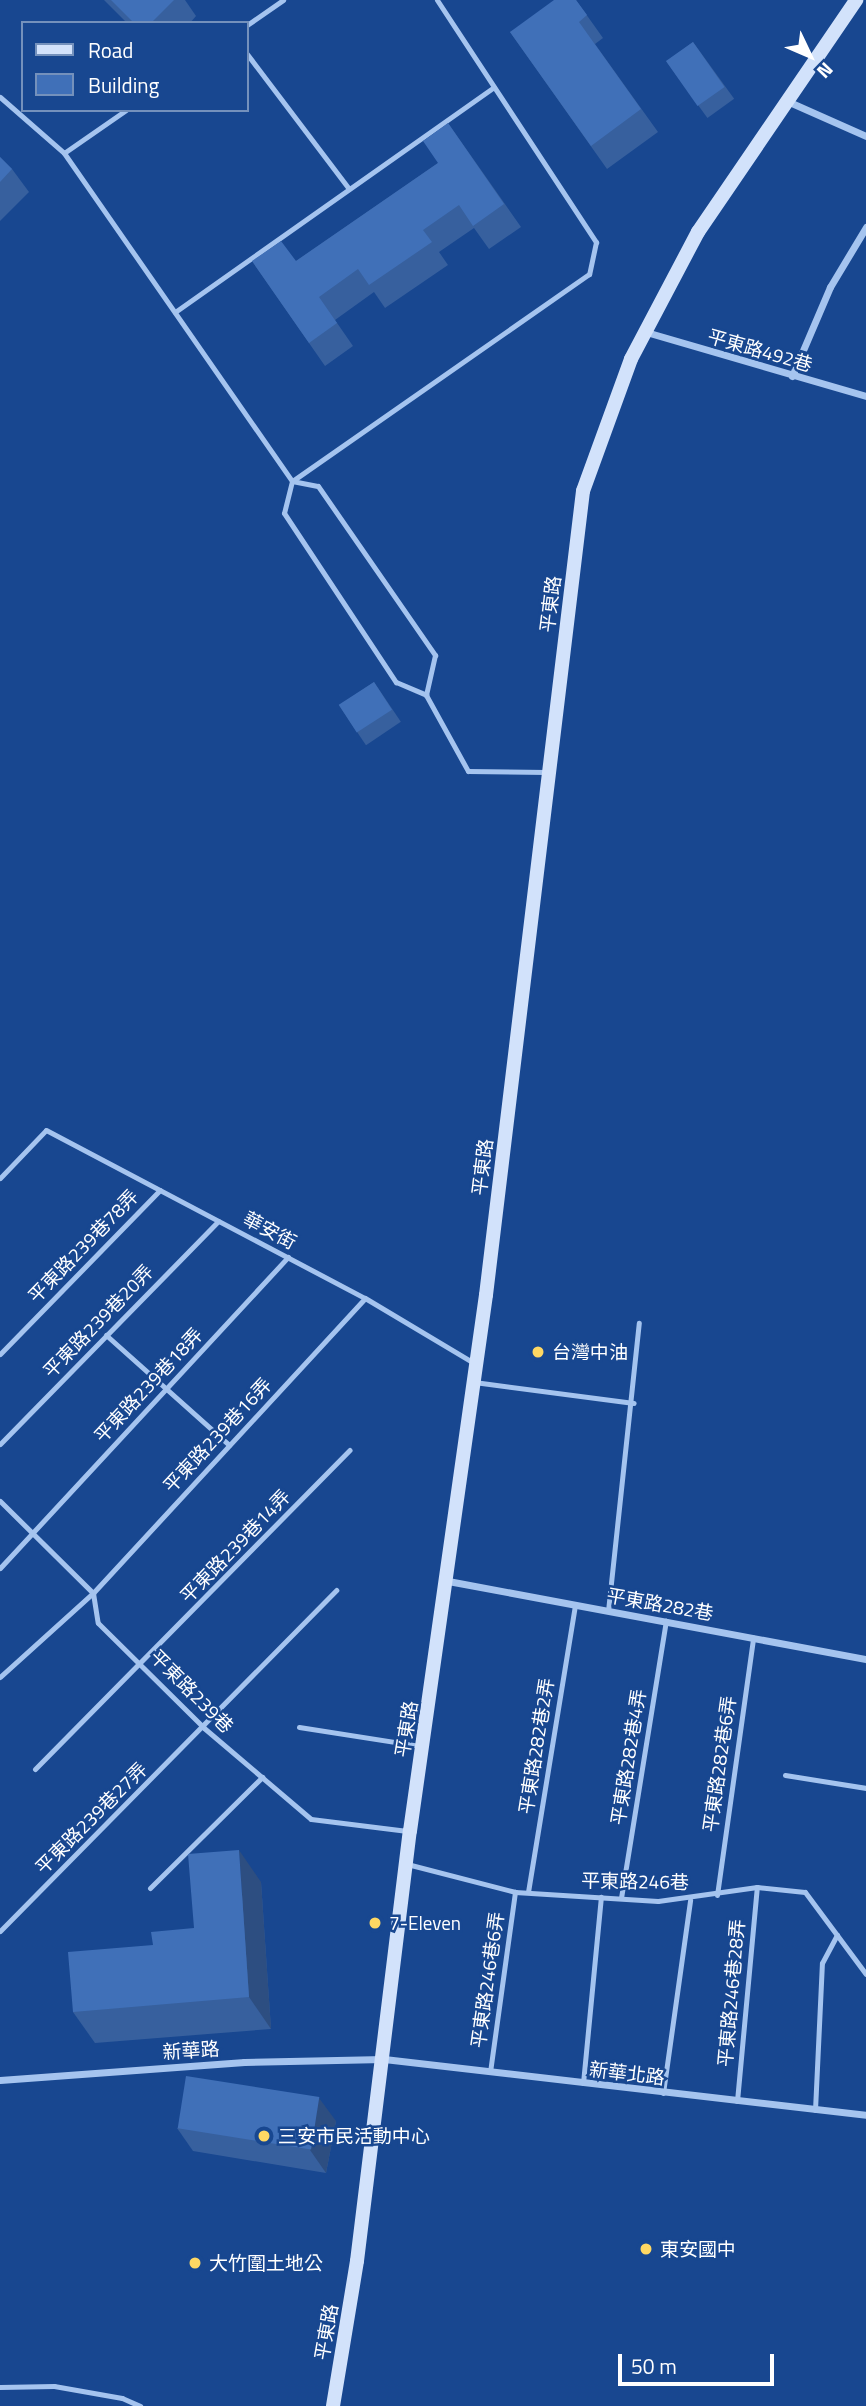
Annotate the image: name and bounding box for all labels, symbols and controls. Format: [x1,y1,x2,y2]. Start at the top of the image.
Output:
legend [21,21,248,112]
north arrow [775,21,845,91]
text: Road [88,34,133,66]
text: N [810,56,840,86]
text: Building [88,69,159,101]
street label: 平東路492巷 [705,324,815,376]
street label: 平東路 [535,574,565,634]
street label: 平東路 [467,1137,497,1197]
street label: 平東路239巷78弄 [23,1185,143,1307]
street label: 華安街 [239,1207,301,1253]
street label: 平東路239巷20弄 [38,1260,158,1382]
street label: 平東路239巷18弄 [89,1323,207,1447]
place label: 台灣中油 [552,1341,628,1363]
marker: 台灣中油 [530,1344,546,1360]
street label: 平東路239巷16弄 [158,1373,276,1497]
street label: 平東路239巷14弄 [175,1485,295,1607]
street label: 平東路282巷 [605,1583,715,1625]
street label: 平東路239巷 [146,1645,238,1737]
street label: 平東路282巷2弄 [514,1676,558,1816]
street label: 平東路282巷4弄 [606,1687,650,1827]
street label: 平東路282巷6弄 [698,1694,740,1834]
street label: 平東路 [390,1699,422,1759]
street label: 平東路239巷27弄 [31,1758,151,1878]
street label: 平東路246巷 [581,1869,689,1893]
street label: 平東路246巷6弄 [466,1910,508,2050]
place label: 7-Eleven [389,1912,461,1934]
marker: 7-Eleven [367,1915,383,1931]
street label: 平東路246巷28弄 [713,1918,749,2068]
street label: 新華路 [162,2037,220,2063]
street label: 新華北路 [588,2057,666,2089]
place label: 三安市民活動中心 [278,2125,430,2147]
marker: 三安市民活動中心 [256,2128,272,2144]
place label: 東安國中 [660,2238,736,2260]
marker: 東安國中 [638,2241,654,2257]
place label: 大竹圍土地公 [209,2252,323,2274]
marker: 大竹圍土地公 [187,2255,203,2271]
street label: 平東路 [310,2302,342,2362]
scale bar [621,2340,777,2384]
text: 50 m [631,2350,677,2382]

